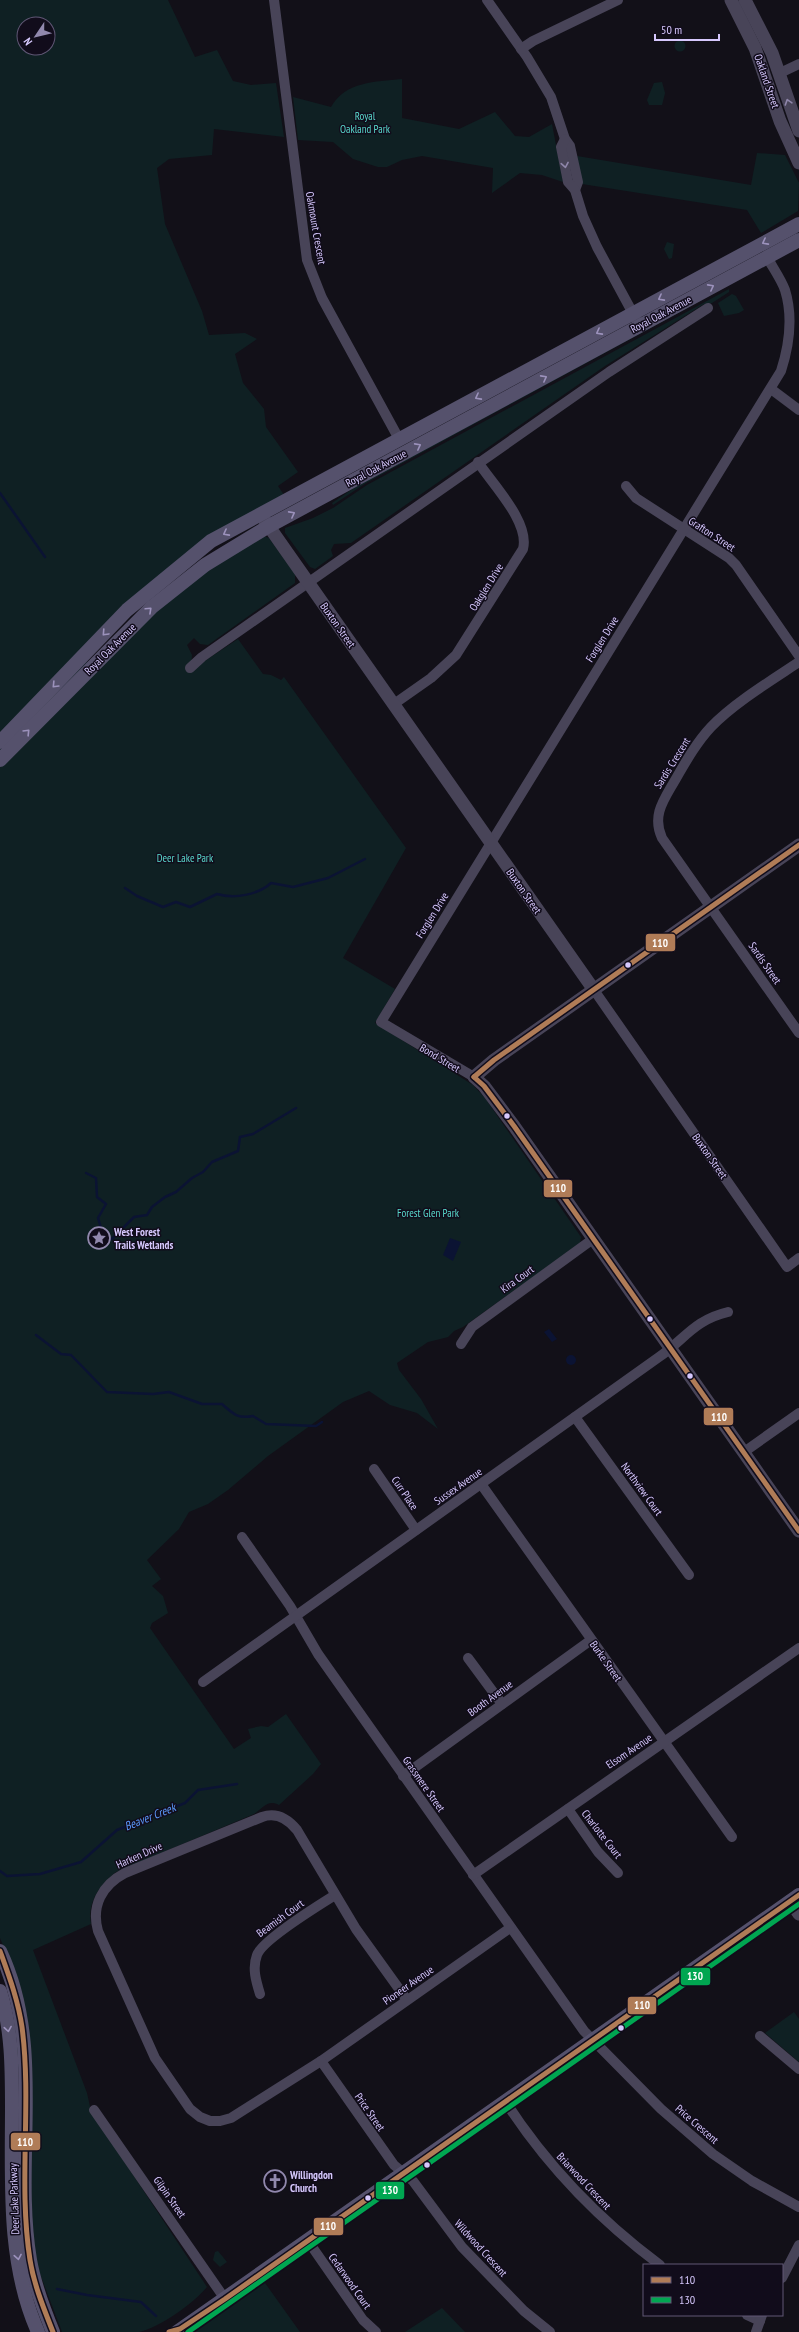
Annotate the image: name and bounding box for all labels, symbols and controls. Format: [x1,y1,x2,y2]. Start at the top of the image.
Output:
north arrow [16,16,56,56]
scale bar [655,16,719,42]
text: 50 m [661,22,682,37]
text: N [20,35,35,48]
street label: Oakland Street [751,52,783,110]
one-way arrow [785,99,793,106]
park label: Royal Oakland Park [340,109,391,136]
one-way arrow [560,162,568,168]
street label: Oakmount Crescent [303,190,329,266]
one-way arrow [761,238,769,245]
one-way arrow [707,285,715,292]
street label: Royal Oak Avenue [628,292,694,336]
one-way arrow [658,293,666,301]
one-way arrow [596,327,603,334]
one-way arrow [539,375,547,383]
one-way arrow [475,392,482,400]
one-way arrow [414,443,422,450]
street label: Royal Oak Avenue [343,446,409,490]
one-way arrow [287,511,295,519]
street label: Grafton Street [686,514,738,554]
one-way arrow [223,528,231,535]
street label: Oakglen Drive [466,560,506,613]
street label: Buxton Street [317,600,359,650]
one-way arrow [144,607,152,615]
street label: Forglen Drive [582,613,622,664]
street label: Royal Oak Avenue [81,620,139,678]
one-way arrow [102,628,110,636]
one-way arrow [52,680,60,688]
one-way arrow [22,729,30,737]
street label: Sardis Crescent [651,735,693,791]
park label: Deer Lake Park [157,851,214,865]
street label: Buxton Street [503,866,545,916]
street label: Forglen Drive [412,889,452,940]
line badge: 110 [645,933,676,952]
text: 110 [652,936,668,950]
street label: Sardis Street [745,939,785,987]
unlabelled marker [623,960,633,970]
street label: Bond Street [417,1041,463,1075]
unlabelled marker [502,1111,512,1121]
street label: Buxton Street [689,1131,731,1181]
line badge: 110 [543,1179,573,1198]
text: 110 [550,1181,566,1195]
park label: Forest Glen Park [397,1206,460,1220]
place icon: West Forest Trails Wetlands [86,1225,112,1251]
place label: West Forest Trails Wetlands [113,1225,173,1252]
street label: Kira Court [497,1262,537,1296]
unlabelled marker [645,1314,655,1324]
unlabelled marker [685,1371,695,1381]
line badge: 110 [703,1407,734,1426]
text: 110 [711,1410,727,1424]
street label: Northview Court [618,1460,666,1518]
street label: Sussex Avenue [431,1464,485,1508]
street label: Curr Place [389,1473,422,1513]
street label: Burke Street [587,1638,625,1684]
street label: Booth Avenue [465,1677,516,1719]
street label: Elsom Avenue [603,1730,655,1772]
street label: Grassmere Street [400,1754,448,1814]
water label: Beaver Creek [122,1799,179,1834]
street label: Charlotte Court [579,1807,625,1861]
street label: Harken Drive [114,1838,165,1871]
street label: Beamish Court [254,1896,306,1940]
street label: Pioneer Avenue [380,1962,436,2008]
line badge: 130 [680,1967,711,1986]
text: 130 [687,1969,703,1983]
line badge: 110 [627,1996,657,2015]
text: 110 [634,1998,650,2012]
unlabelled marker [616,2023,626,2033]
one-way arrow [3,2026,12,2032]
street label: Price Street [352,2090,388,2134]
street label: Price Crescent [672,2101,722,2147]
line badge: 110 [10,2132,41,2151]
text: 110 [17,2135,33,2149]
street label: Briarwood Crescent [554,2149,614,2213]
unlabelled marker [422,2160,432,2170]
street label: Deer Lake Parkway [6,2162,22,2235]
church icon: Willingdon Church [262,2168,288,2194]
place label: Willingdon Church [289,2168,333,2195]
street label: Gilpin Street [151,2174,189,2220]
line badge: 130 [375,2181,405,2200]
text: 130 [382,2183,398,2197]
unlabelled marker [363,2193,373,2203]
street label: Wildwood Crescent [452,2216,510,2280]
line badge: 110 [313,2217,344,2236]
text: 110 [320,2219,336,2233]
street label: Cedarwood Court [326,2250,374,2312]
one-way arrow [13,2254,21,2260]
legend [643,2264,783,2316]
text: 110 [679,2272,695,2287]
text: 130 [679,2292,695,2307]

